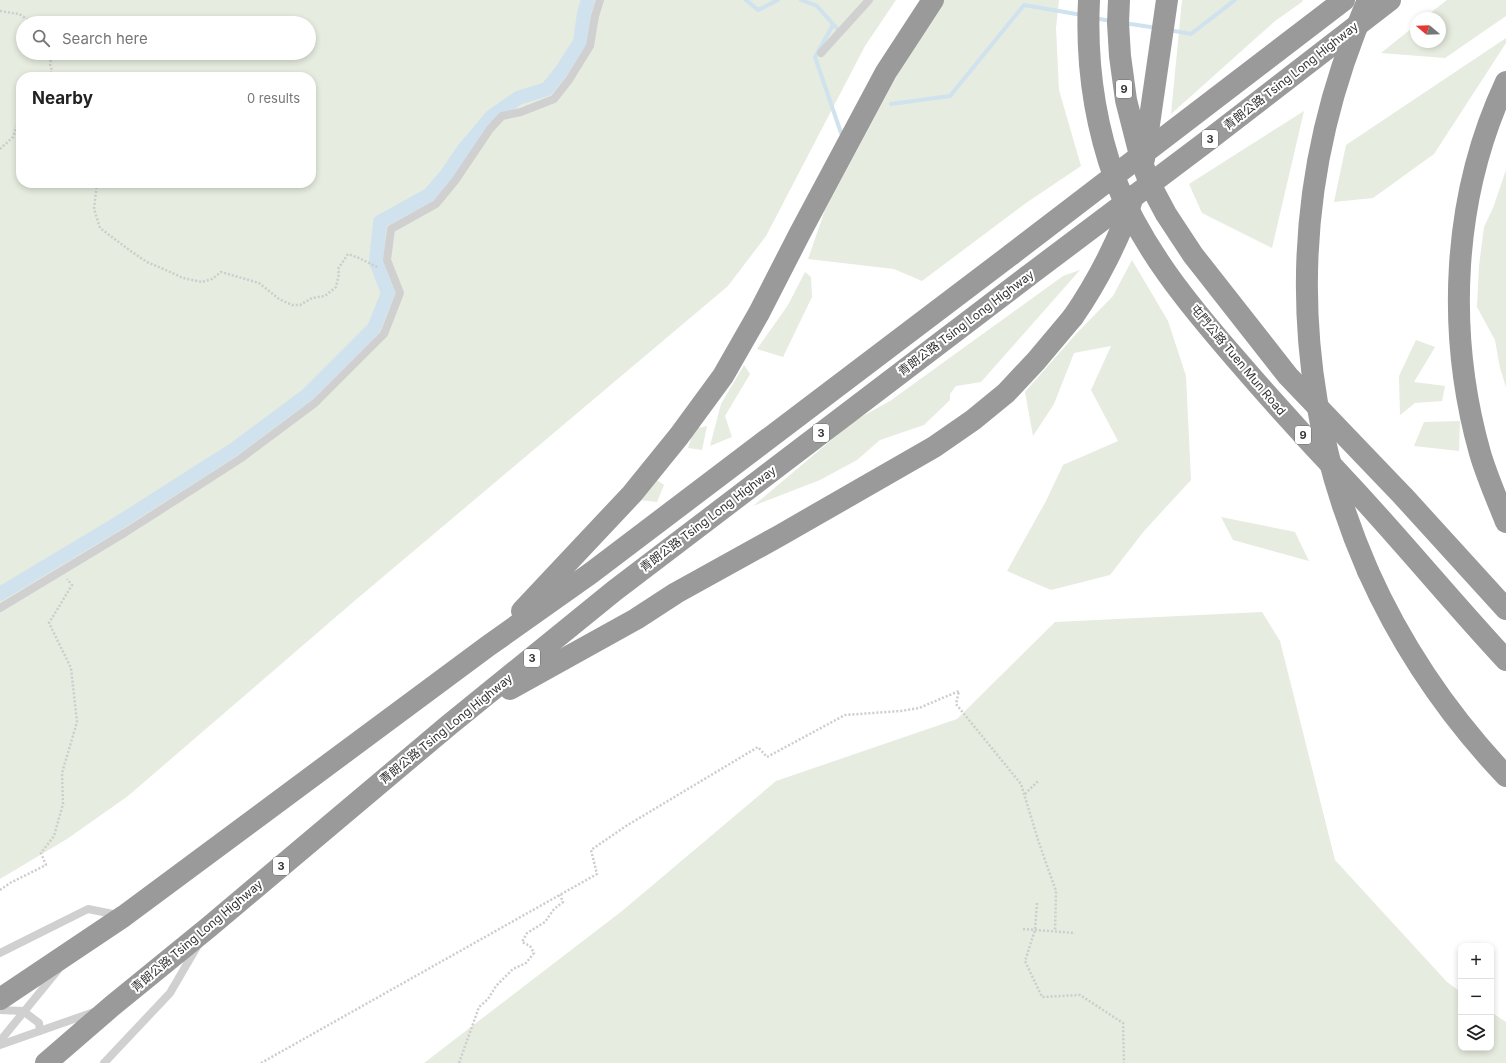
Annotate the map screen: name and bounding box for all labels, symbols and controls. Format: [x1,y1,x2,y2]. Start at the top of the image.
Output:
north arrow [1410,12,1446,48]
search box [16,16,316,60]
street label: 青朗公路 Tsing Long Highway [1220,18,1361,133]
icon: search [30,27,52,49]
text: Search here [62,29,148,48]
road number: 9 [1116,80,1132,98]
text: Nearby [32,88,93,108]
text: 0 results [247,90,300,106]
road number: 3 [1202,130,1218,148]
street label: 青朗公路 Tsing Long Highway [895,266,1037,379]
street label: 屯門公路 Tuen Mun Road [1188,301,1289,418]
road number: 3 [813,424,829,442]
road number: 9 [1295,426,1311,444]
street label: 青朗公路 Tsing Long Highway [637,462,779,575]
road number: 3 [524,649,540,667]
street label: 青朗公路 Tsing Long Highway [376,670,515,787]
road number: 3 [273,857,289,875]
street label: 青朗公路 Tsing Long Highway [128,876,265,995]
map controls [1458,943,1494,1051]
button: + [1458,943,1494,979]
button: − [1458,979,1494,1015]
button: layers [1458,1015,1494,1051]

